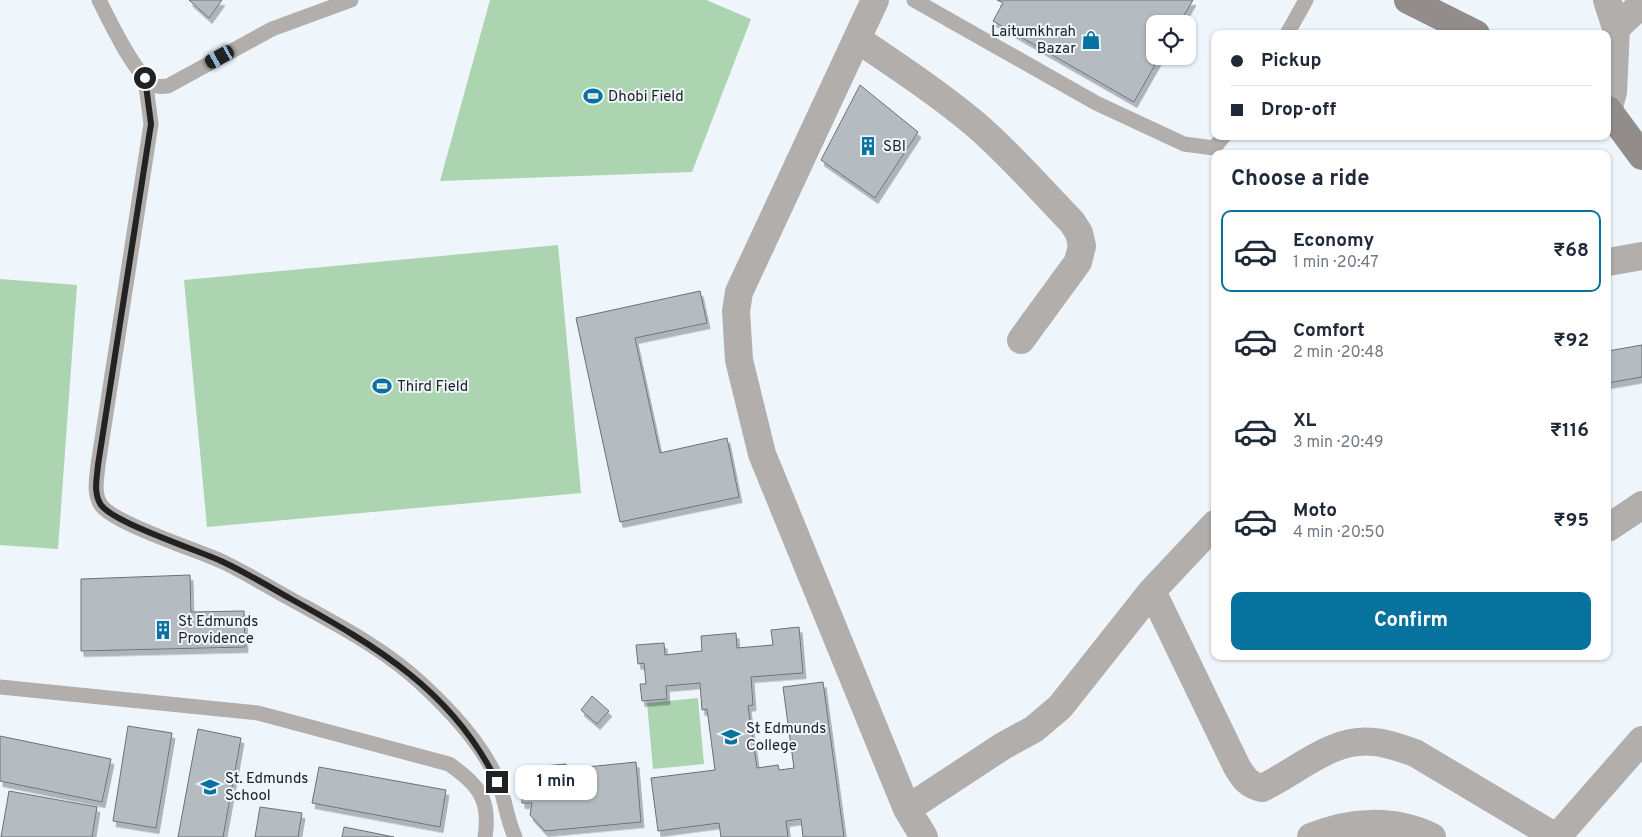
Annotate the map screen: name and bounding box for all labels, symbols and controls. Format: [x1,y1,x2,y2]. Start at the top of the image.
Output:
map controls [1146,15,1196,65]
button: locate [1146,15,1196,65]
place label: Laitumkhrah Bazar [991,23,1076,59]
shop icon: Laitumkhrah Bazar [1080,29,1102,51]
car [203,43,236,71]
text: Pickup [1261,49,1321,73]
route start [134,67,156,89]
sports icon: Dhobi Field [582,85,604,107]
place label: Dhobi Field [608,88,684,107]
text: Drop-off [1261,98,1336,122]
building icon: SBI [857,135,879,157]
place label: SBI [883,138,906,157]
text: Choose a ride [1231,166,1369,193]
icon: car [1233,229,1278,274]
text: Economy [1293,229,1374,253]
text: ₹68 [1553,239,1589,263]
text: 1 min · 20:47 [1293,253,1379,273]
icon: car [1233,319,1278,364]
text: Comfort [1293,319,1365,343]
text: ₹92 [1553,329,1589,353]
text: 2 min · 20:48 [1293,343,1384,363]
sports icon: Third Field [371,375,393,397]
place label: Third Field [397,378,468,397]
icon: car [1233,409,1278,454]
text: XL [1293,409,1316,433]
text: ₹116 [1550,419,1589,443]
text: 3 min · 20:49 [1293,433,1383,453]
icon: car [1233,499,1278,544]
text: Moto [1293,499,1337,523]
text: ₹95 [1553,509,1589,533]
text: 4 min · 20:50 [1293,523,1385,543]
button: Confirm [1231,592,1591,650]
place label: St Edmunds Providence [178,613,258,649]
building icon: St Edmunds Providence [152,619,174,641]
place label: St Edmunds College [746,720,826,756]
school or university icon: St Edmunds College [720,726,742,748]
callout: 1 min [514,764,597,800]
place label: St. Edmunds School [225,770,308,806]
route end [486,771,508,793]
text: 1 min [537,772,575,792]
school or university icon: St. Edmunds School [199,776,221,798]

